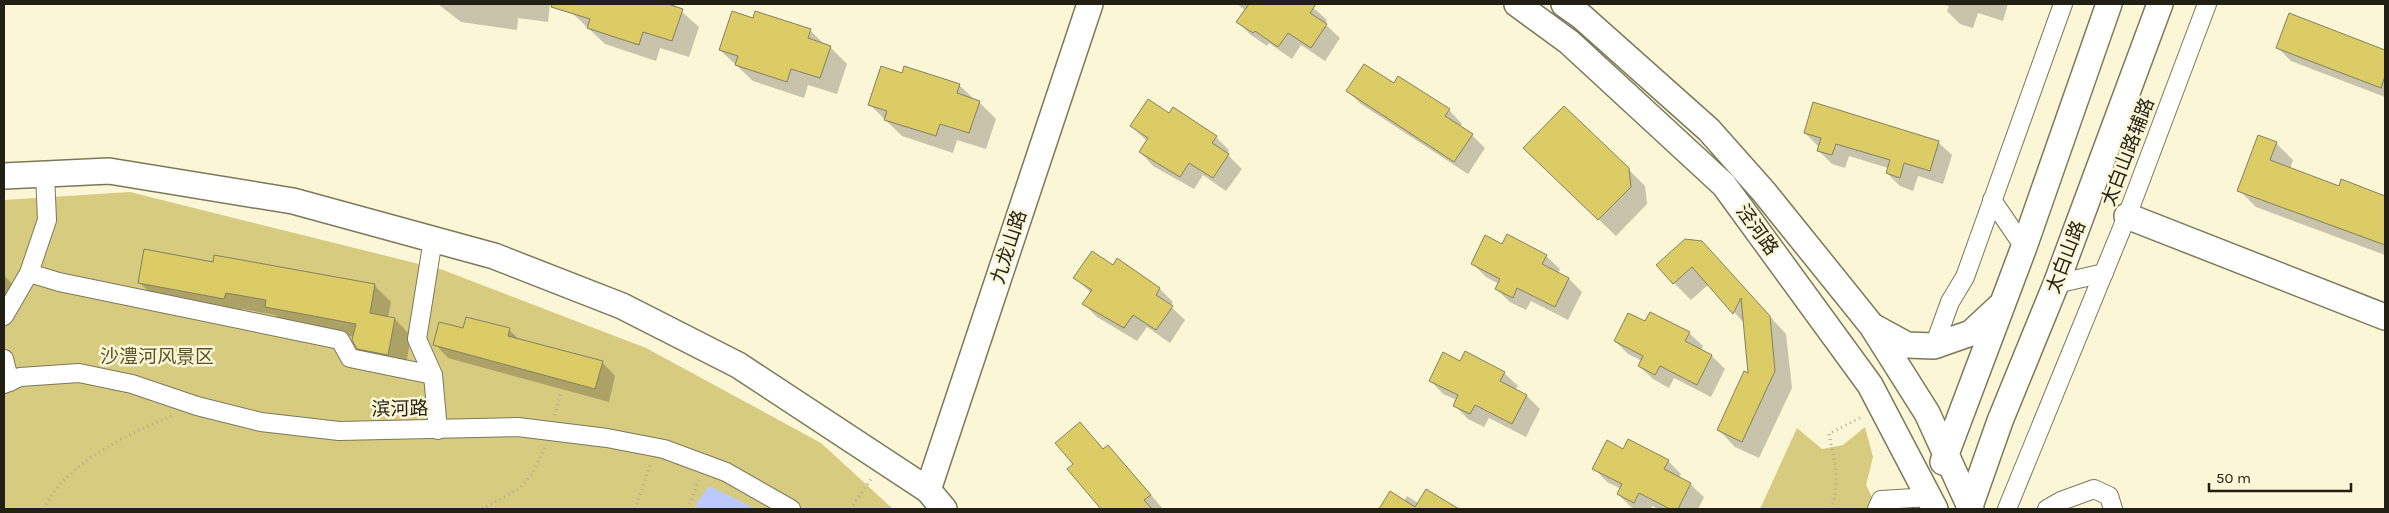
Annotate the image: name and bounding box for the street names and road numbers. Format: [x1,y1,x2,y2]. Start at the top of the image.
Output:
street label: 太白山路辅路 [2097,95,2159,209]
street label: 泾河路 [1731,200,1783,260]
street label: 九龙山路 [987,207,1031,287]
street label: 太白山路 [2042,218,2090,296]
street label: 滨河路 [371,398,429,420]

